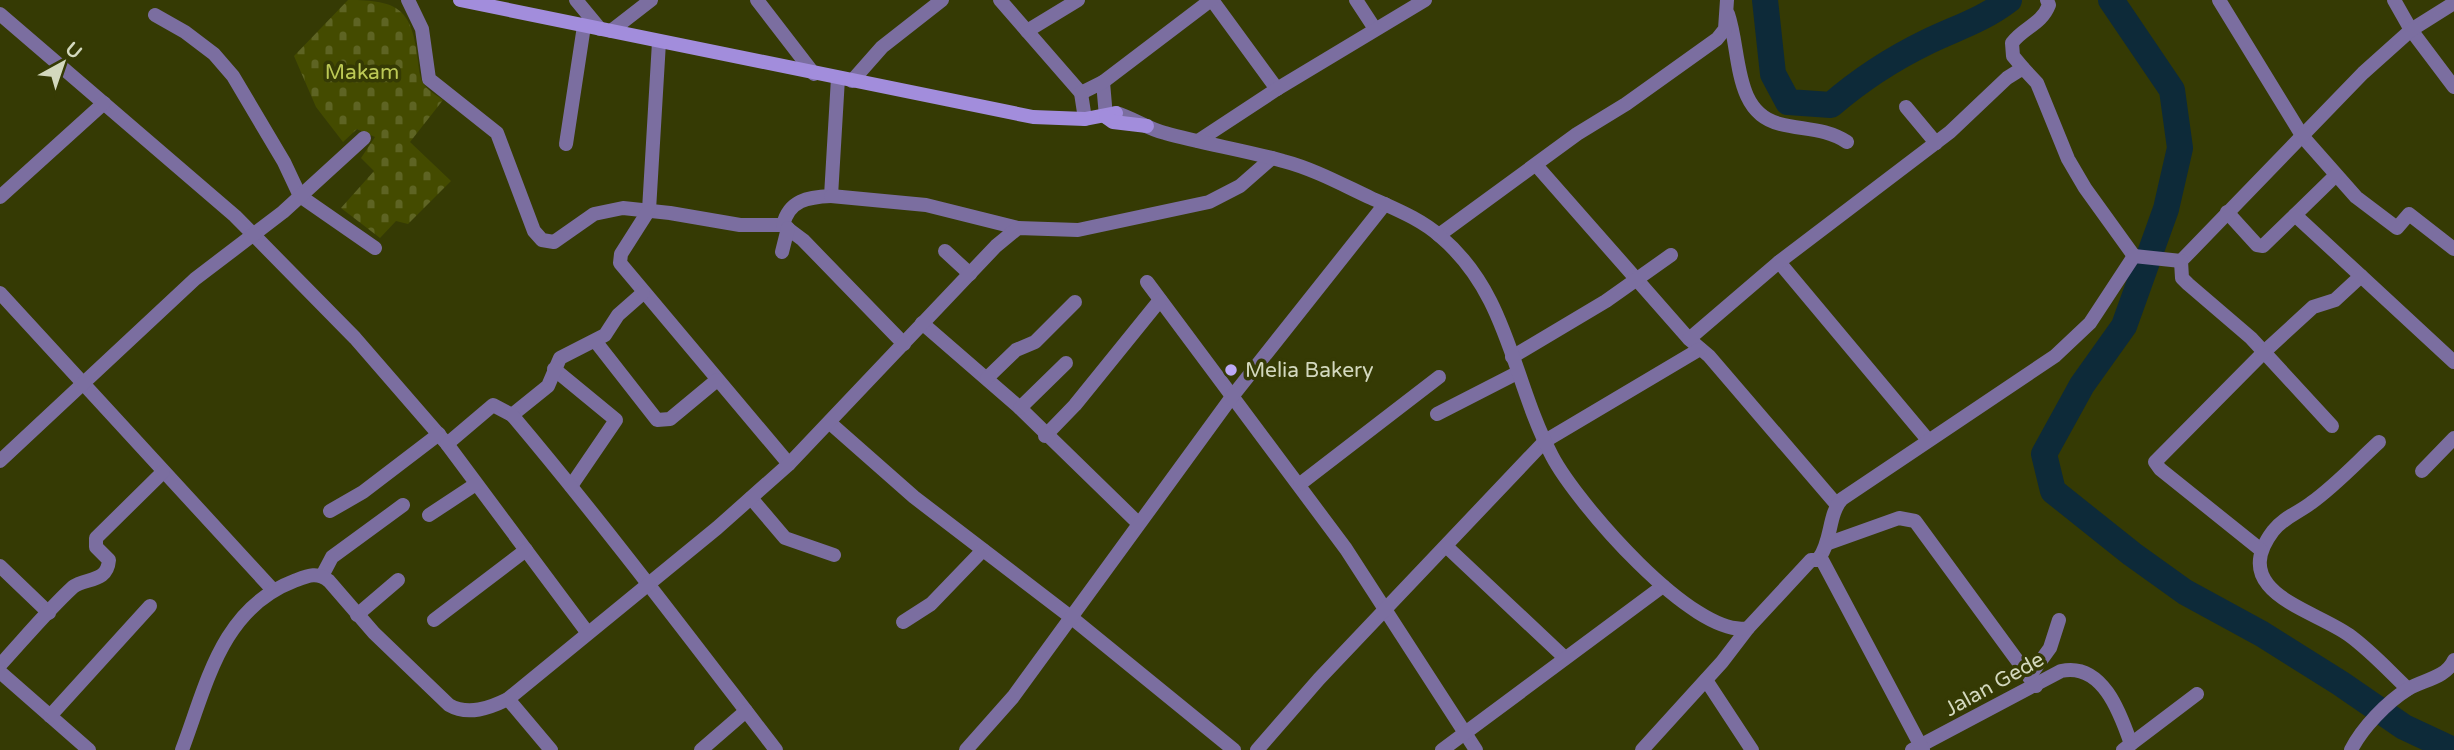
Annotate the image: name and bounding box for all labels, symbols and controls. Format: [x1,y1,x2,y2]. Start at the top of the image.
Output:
north arrow [28,28,98,98]
text: U [61,38,86,64]
park label: Makam [325,60,399,85]
place label: Melia Bakery [1245,358,1373,383]
marker: Melia Bakery [1223,362,1239,378]
street label: Jalan Gede [1940,647,2048,722]

